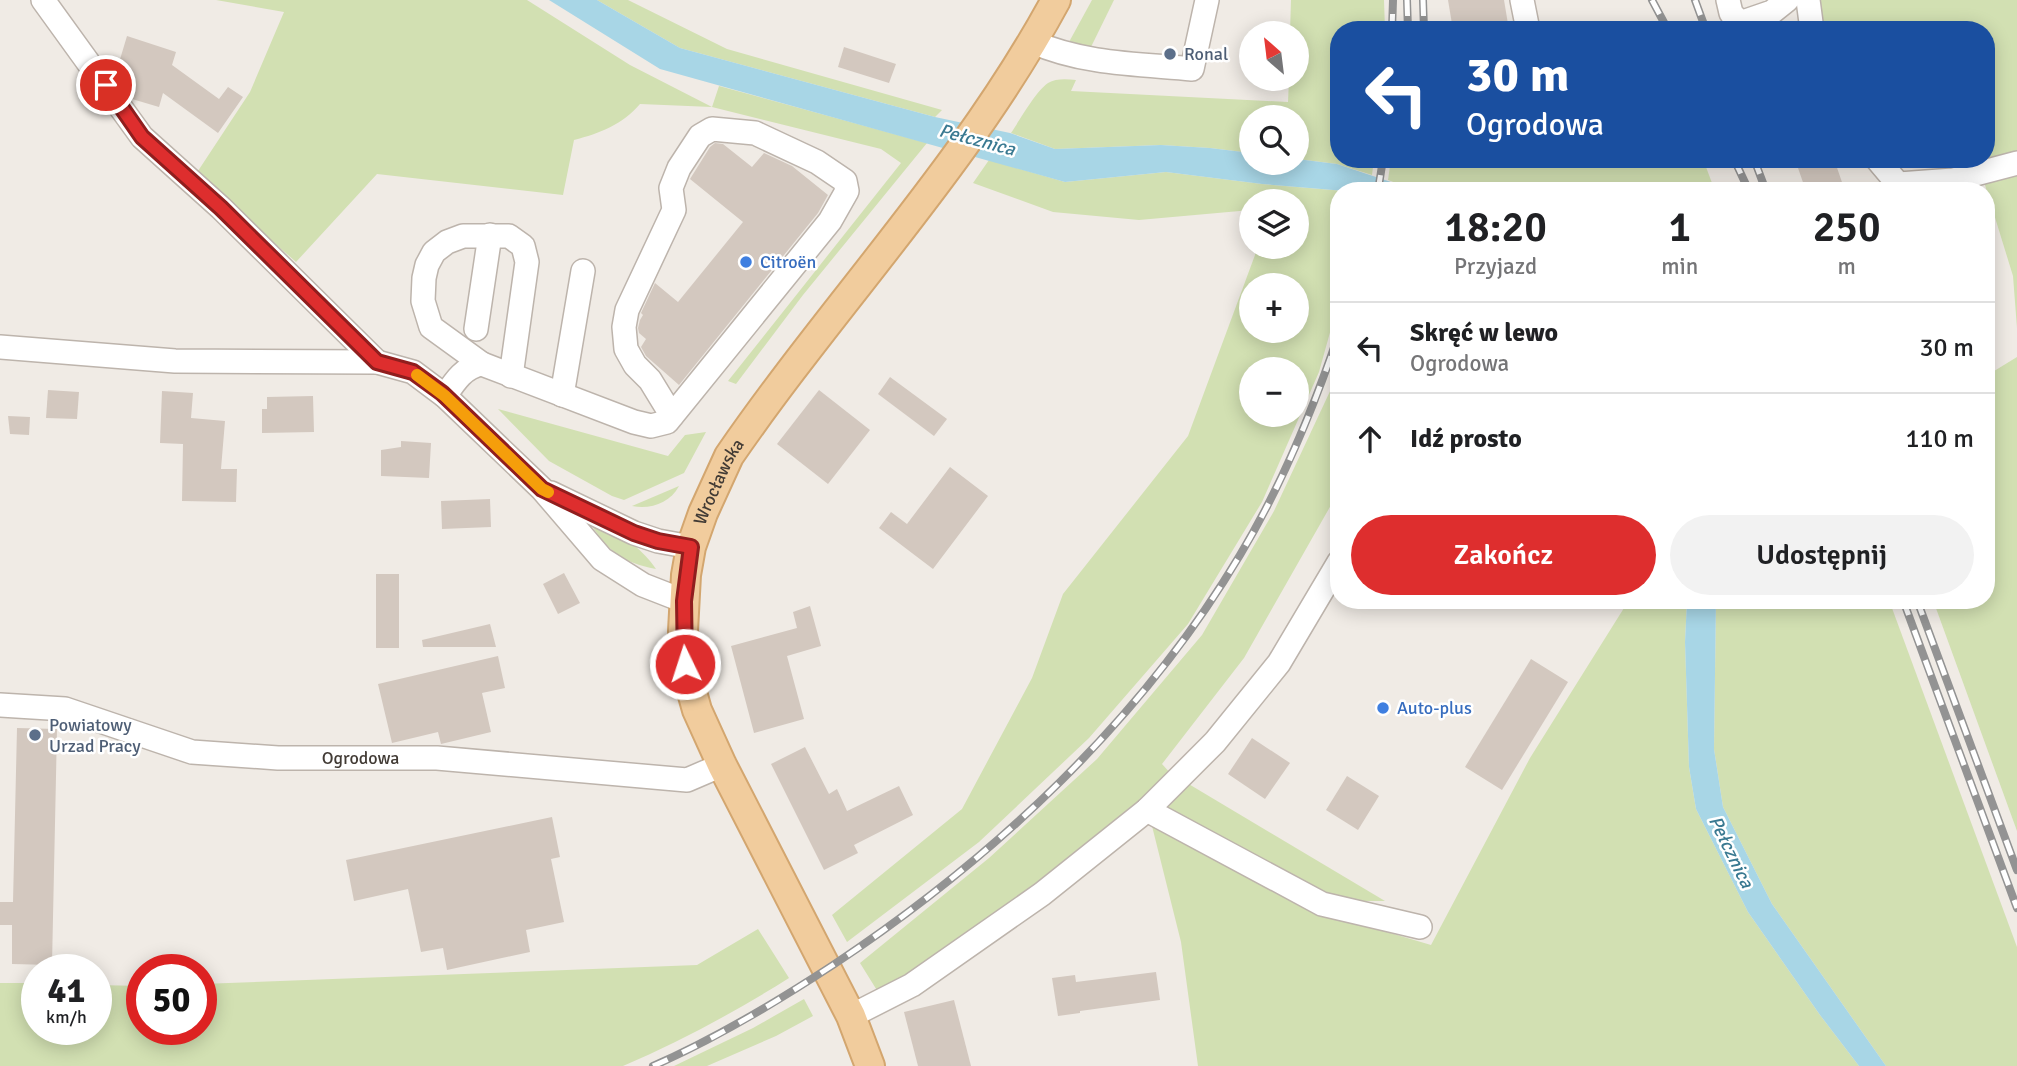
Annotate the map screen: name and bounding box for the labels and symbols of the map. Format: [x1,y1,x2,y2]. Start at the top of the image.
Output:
north arrow [1239,21,1309,91]
place label: Ronal [1184,43,1228,65]
marker: Ronal [1162,46,1178,62]
pin [76,55,136,115]
water label: Pełcznica [936,118,1019,162]
place label: Citroën [760,251,816,273]
marker: Citroën [738,254,754,270]
street label: Wrocławska [689,434,749,528]
position arrow [648,627,722,701]
place label: Auto-plus [1397,697,1472,719]
marker: Auto-plus [1375,700,1391,716]
place label: Powiatowy Urzad Pracy [49,714,141,757]
marker: Powiatowy Urzad Pracy [27,727,43,743]
street label: Ogrodowa [322,747,399,769]
water label: Pełcznica [1703,812,1759,893]
speed limit sign: 50 [126,954,217,1045]

